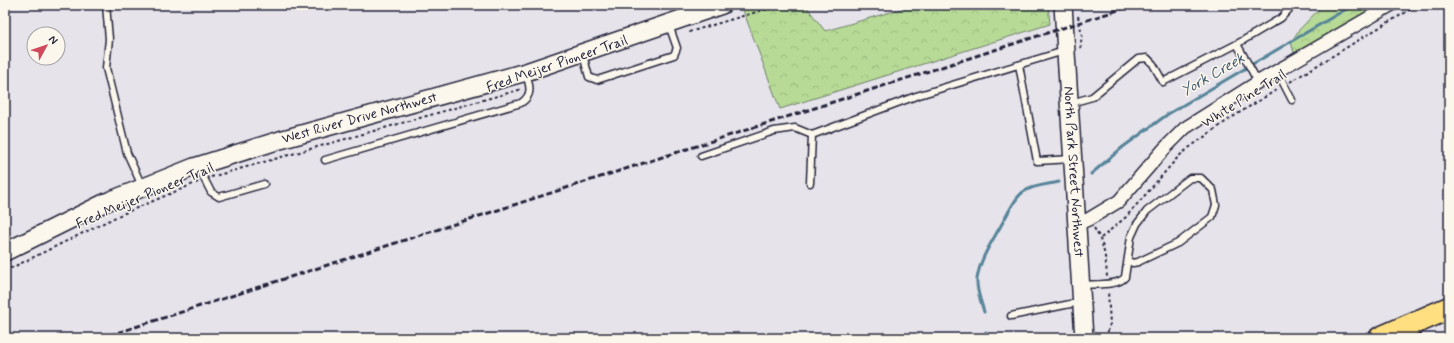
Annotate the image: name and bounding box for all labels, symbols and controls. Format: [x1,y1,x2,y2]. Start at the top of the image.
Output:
north arrow [26,26,66,66]
street label: Fred Meijer Pioneer Trail [484,31,630,97]
text: N [45,33,61,48]
water label: York Creek [1177,48,1249,101]
street label: White Pine Trail [1198,66,1290,132]
street label: North Park Street Northwest [1059,86,1088,258]
street label: West River Drive Northwest [280,88,439,148]
street label: Fred Meijer Pioneer Trail [73,159,217,233]

